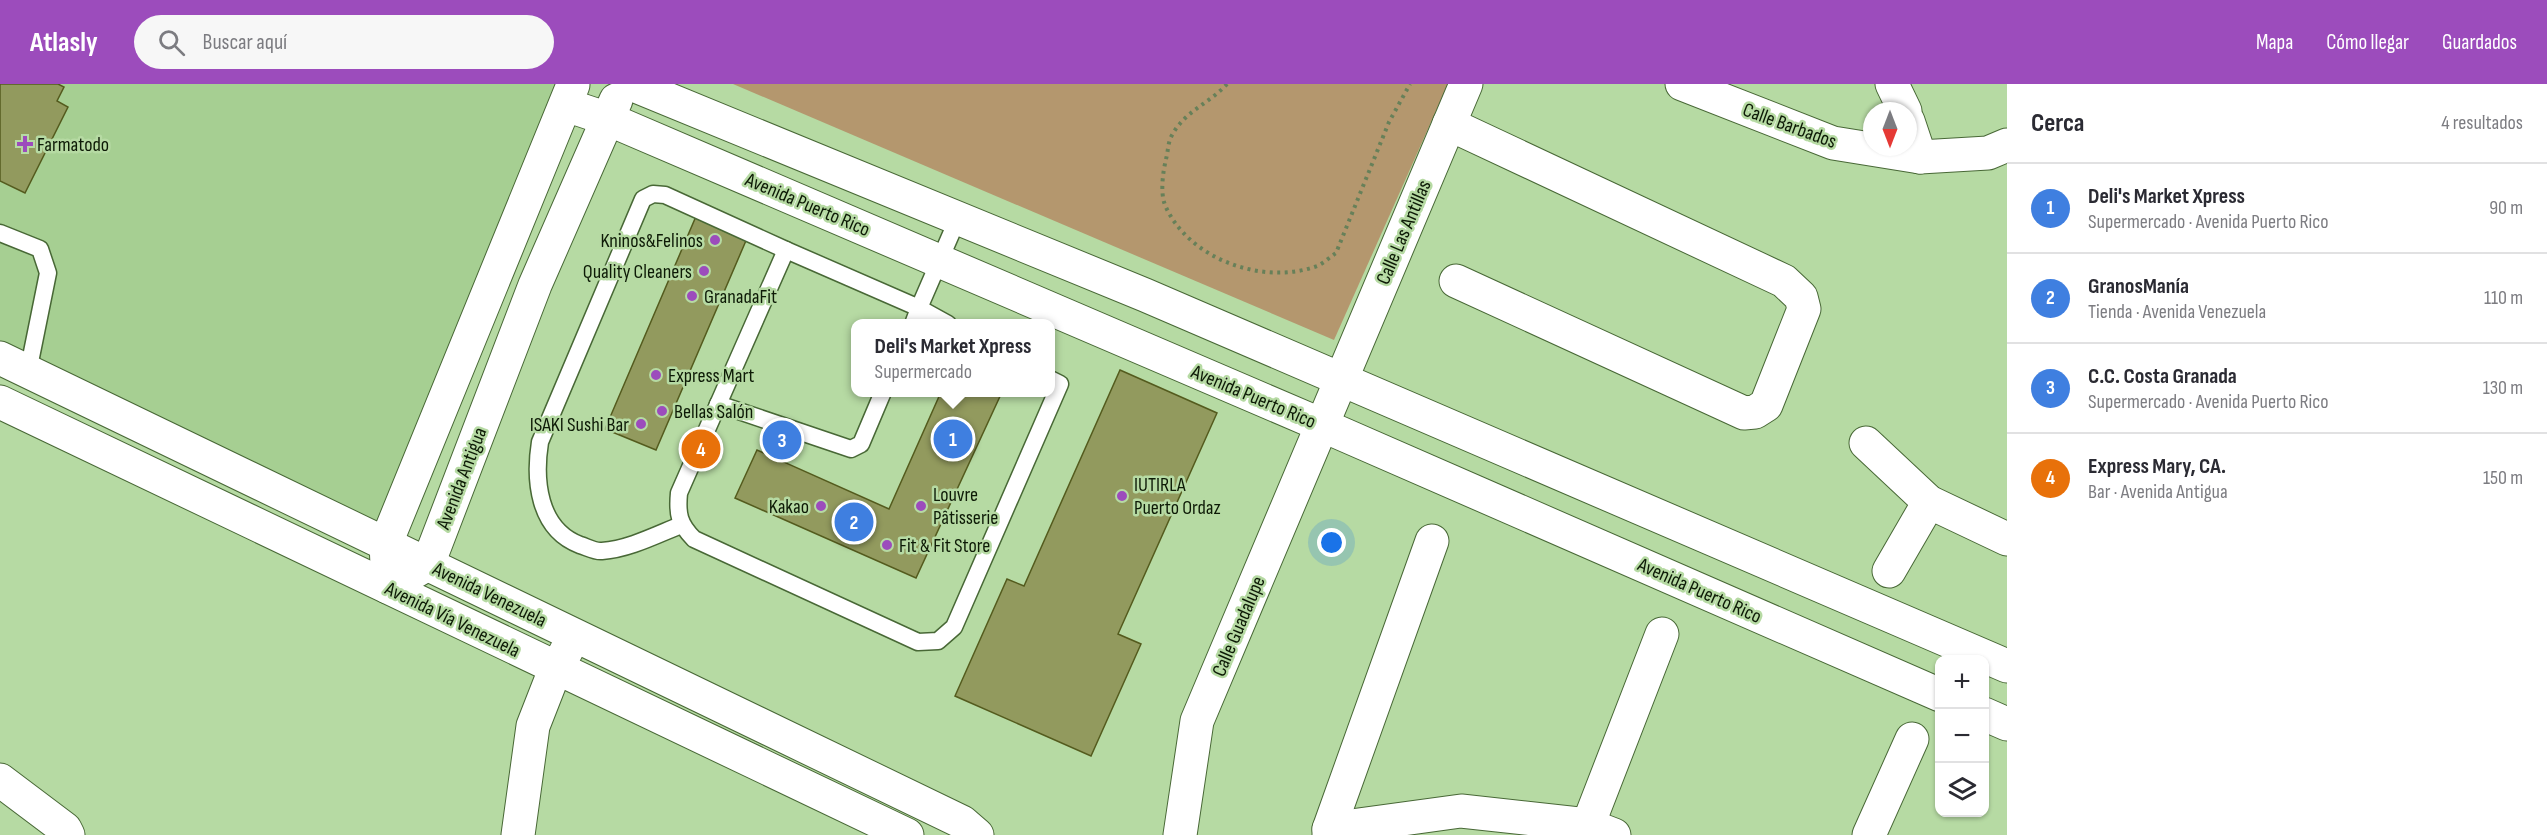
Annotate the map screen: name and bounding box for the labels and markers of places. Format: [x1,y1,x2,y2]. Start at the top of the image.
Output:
place label: Farmatodo [37,133,109,157]
marker: Farmatodo [18,137,32,151]
place label: Kninos&Felinos [600,229,703,253]
marker: Kninos&Felinos [708,233,722,247]
place label: Quality Cleaners [583,260,692,284]
marker: Quality Cleaners [697,264,711,278]
place label: GranadaFit [704,285,777,309]
marker: GranadaFit [685,289,699,303]
place label: Express Mart [668,364,754,388]
marker: Express Mart [649,368,663,382]
place label: Bellas Salón [674,400,753,424]
marker: Bellas Salón [655,404,669,418]
place label: ISAKI Sushi Bar [530,413,629,437]
pin: 1 [934,416,972,462]
marker: ISAKI Sushi Bar [634,417,648,431]
pin: 3 [762,418,802,462]
pin: 4 [682,426,720,472]
place label: IUTIRLA Puerto Ordaz [1134,473,1221,520]
place label: Louvre Pâtisserie [933,483,998,530]
marker: IUTIRLA Puerto Ordaz [1115,489,1129,503]
place label: Kakao [769,495,809,519]
marker: Kakao [814,499,828,513]
marker: Louvre Pâtisserie [914,499,928,513]
pin: 2 [834,500,874,544]
place label: Fit & Fit Store [899,534,990,558]
marker: Fit & Fit Store [880,538,894,552]

